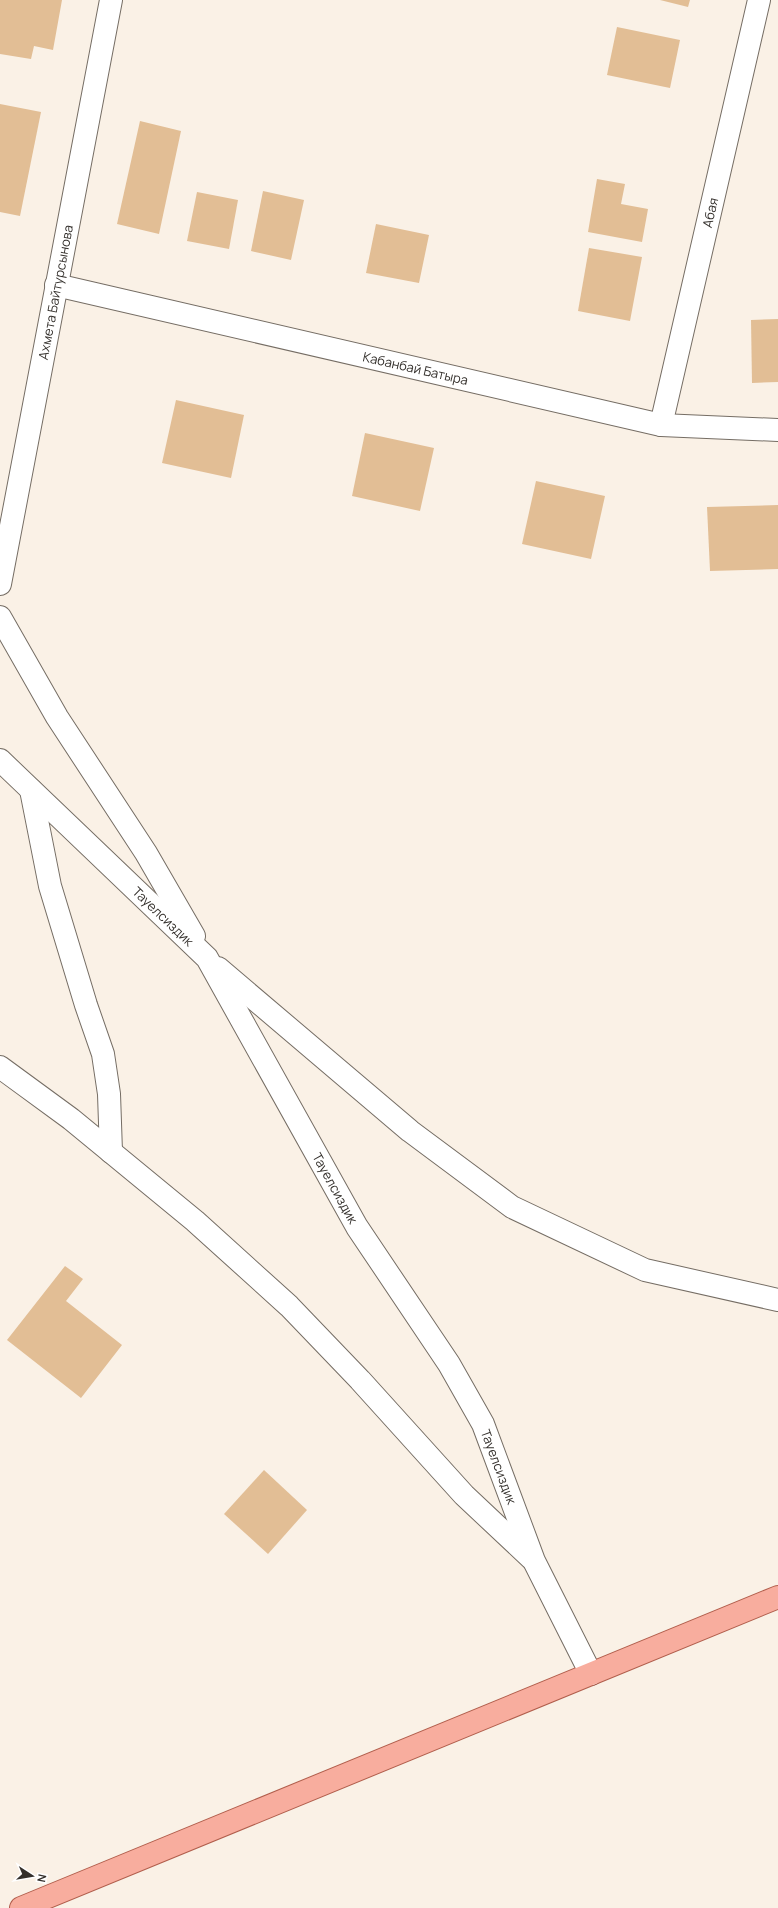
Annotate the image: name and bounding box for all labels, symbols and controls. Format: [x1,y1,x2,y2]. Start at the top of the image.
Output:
street label: Абая [698,196,722,229]
street label: Ахмета Байтурсынова [34,223,77,361]
street label: Кабанбай Батыра [361,347,470,389]
street label: Тауелсиздик [129,883,198,950]
street label: Тауелсиздик [308,1150,363,1227]
street label: Тауелсиздик [477,1427,521,1507]
north arrow [12,1856,52,1896]
text: N [34,1873,50,1884]

